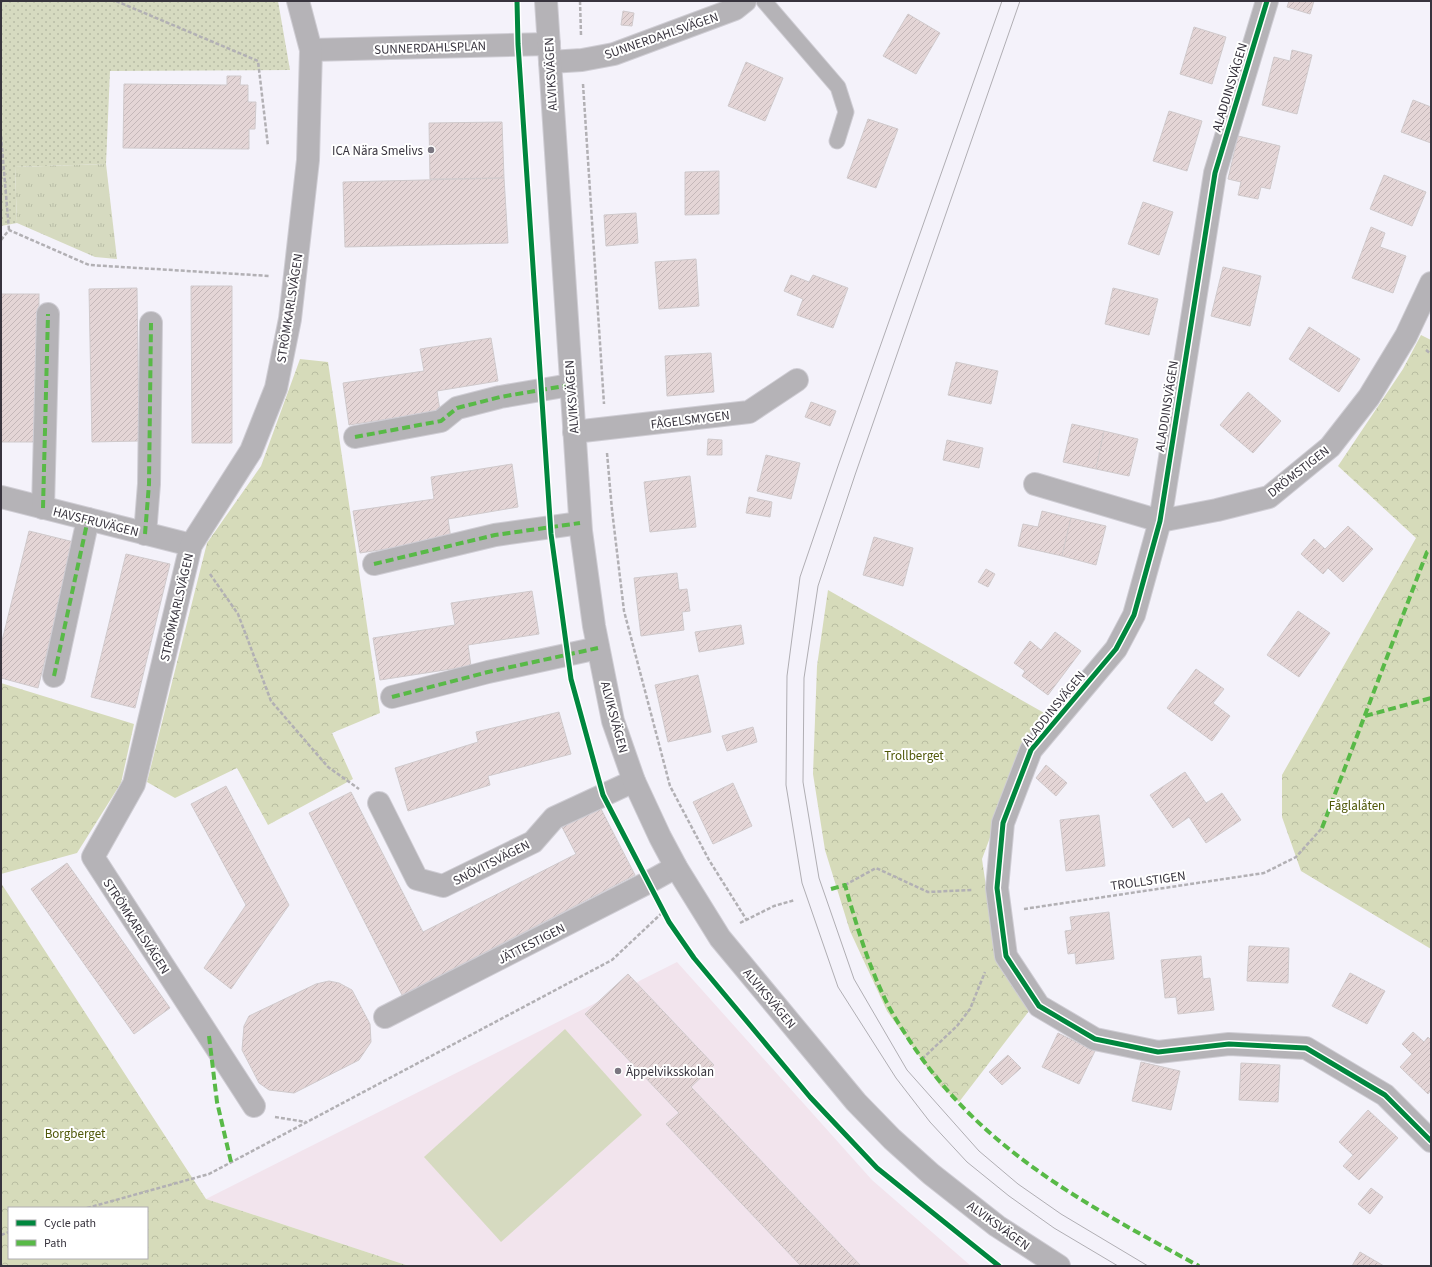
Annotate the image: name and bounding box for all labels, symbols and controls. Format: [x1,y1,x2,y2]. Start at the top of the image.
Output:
street label: SUNNERDAHLSVÄGEN [602,8,721,64]
street label: SUNNERDAHLSPLAN [374,37,486,59]
street label: ALVIKSVÄGEN [540,37,562,111]
street label: ALADDINSVÄGEN [1208,41,1252,134]
place label: ICA Nära Smelivs [332,142,424,160]
marker: ICA Nära Smelivs [426,145,436,155]
street label: STRÖMKARLSVÄGEN [272,252,308,364]
street label: ALADDINSVÄGEN [1151,359,1183,453]
street label: ALVIKSVÄGEN [560,360,584,434]
street label: FÅGELSMYGEN [650,406,731,434]
street label: DRÖMSTIGEN [1264,442,1333,502]
street label: HAVSFRUVÄGEN [51,503,141,541]
street label: STRÖMKARLSVÄGEN [156,551,198,663]
street label: ALADDINSVÄGEN [1018,667,1090,750]
street label: ALVIKSVÄGEN [596,679,632,755]
park label: Trollberget [884,747,944,765]
park label: Fåglalåten [1329,797,1385,815]
street label: SNÖVITSVÄGEN [450,836,533,890]
street label: TROLLSTIGEN [1109,867,1187,895]
street label: STRÖMKARLSVÄGEN [98,875,174,978]
street label: JÄTTESTIGEN [495,919,568,969]
street label: ALVIKSVÄGEN [739,965,800,1033]
place label: Äppelviksskolan [626,1063,714,1081]
marker: Äppelviksskolan [613,1066,623,1076]
park label: Borgberget [45,1125,106,1143]
street label: ALVIKSVÄGEN [963,1197,1033,1255]
legend [8,1207,148,1259]
text: Cycle path [44,1215,96,1232]
text: Path [44,1235,67,1252]

